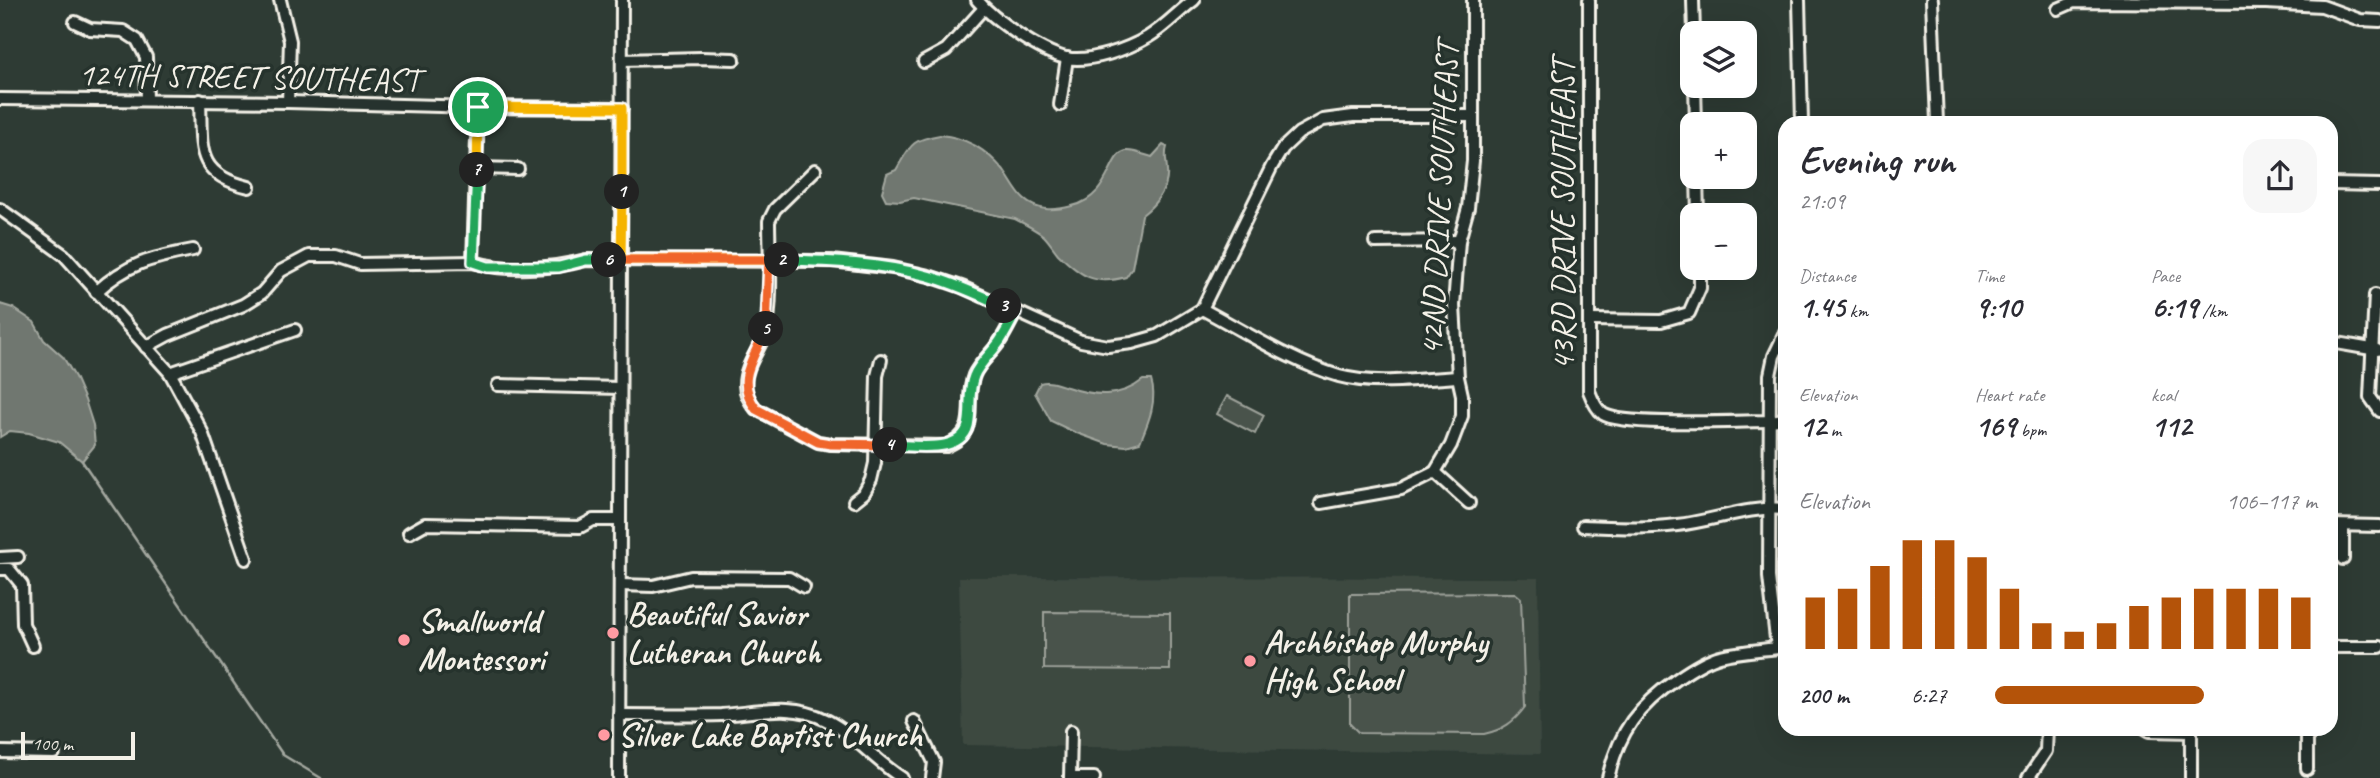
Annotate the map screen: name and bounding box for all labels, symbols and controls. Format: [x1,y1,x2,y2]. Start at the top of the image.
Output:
map controls [1680,21,1757,280]
button: layers [1680,21,1757,98]
street label: 42ND DRIVE SOUTHEAST [1410,34,1469,357]
street label: 43RD DRIVE SOUTHEAST [1542,52,1584,371]
street label: 124TH STREET SOUTHEAST [78,53,428,101]
pin [448,77,508,137]
icon: arrive [459,88,497,126]
button: + [1680,112,1757,189]
text: Evening run [1799,137,1955,184]
button: share [2243,139,2317,213]
pin: 7 [460,152,494,188]
text: 7 [472,157,481,181]
pin: 1 [604,174,640,210]
text: 1 [617,179,626,203]
text: 21:09 [1799,187,1845,216]
button: − [1680,203,1757,280]
pin: 6 [592,243,626,278]
pin: 2 [764,243,800,278]
text: 6 [604,247,613,271]
text: 2 [777,247,786,271]
text: Distance [1799,264,1856,288]
text: Time [1975,264,2004,288]
text: Pace [2151,264,2180,288]
pin: 3 [986,288,1021,324]
text: 1.45 [1799,288,1845,326]
text: 9:10 [1975,288,2021,326]
text: 6:19 [2151,288,2198,326]
text: 3 [999,293,1008,317]
text: km [1845,299,1868,323]
text: /km [2198,299,2227,323]
pin: 5 [748,312,784,346]
text: 5 [761,316,770,340]
text: Elevation [1799,383,1857,407]
text: Heart rate [1975,383,2044,407]
text: kcal [2151,383,2176,407]
text: 12 [1799,407,1826,445]
text: 169 [1975,407,2016,445]
text: 112 [2151,407,2192,445]
text: m [1826,418,1841,442]
text: bpm [2016,418,2046,442]
pin: 4 [872,428,908,462]
text: 4 [885,432,894,456]
text: Elevation [1799,487,1870,516]
text: 106–117 m [2226,487,2317,516]
place label: Beautiful Savior Lutheran Church [627,593,822,673]
place label: Smallworld Montessori [418,600,549,680]
place label: Archbishop Murphy High School [1264,621,1490,701]
marker: Beautiful Savior Lutheran Church [605,625,621,641]
marker: Smallworld Montessori [396,632,412,648]
marker: Archbishop Murphy High School [1242,653,1258,669]
text: 200 m [1799,681,1849,710]
text: 6:27 [1911,681,1947,710]
place label: Silver Lake Baptist Church [618,714,923,756]
marker: Silver Lake Baptist Church [596,727,612,743]
scale bar [21,729,135,761]
text: 100 m [32,732,73,756]

